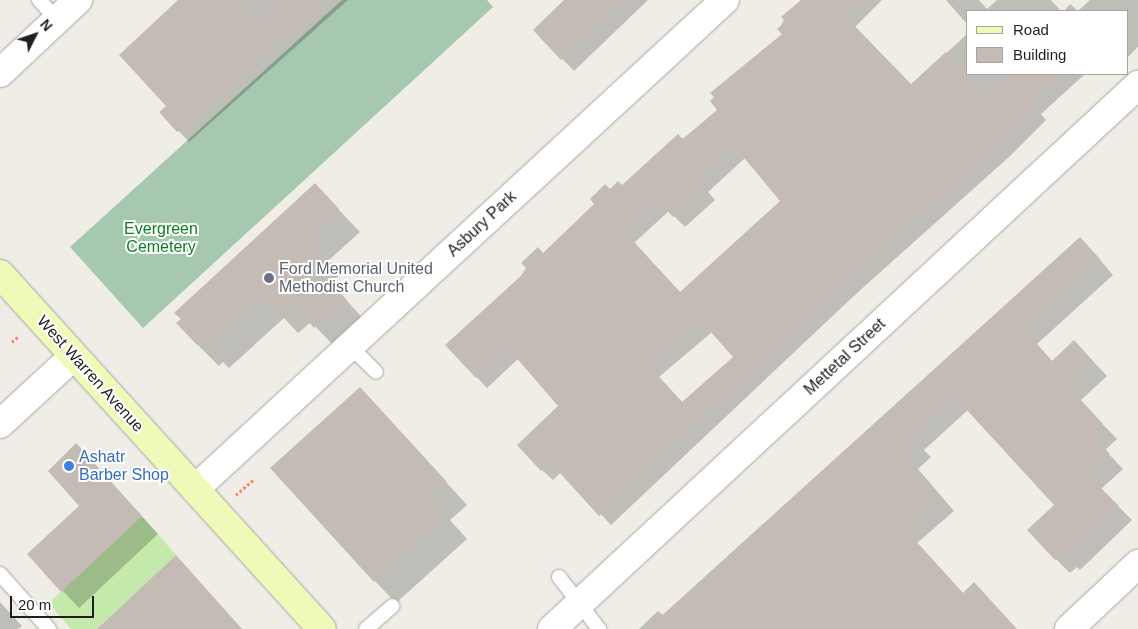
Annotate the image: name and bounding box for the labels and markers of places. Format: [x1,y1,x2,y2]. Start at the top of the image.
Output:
place label: Ford Memorial United Methodist Church [279,259,433,297]
marker: Ford Memorial United Methodist Church [263,272,275,284]
place label: Ashatr Barber Shop [79,447,169,485]
marker: Ashatr Barber Shop [63,460,75,472]

